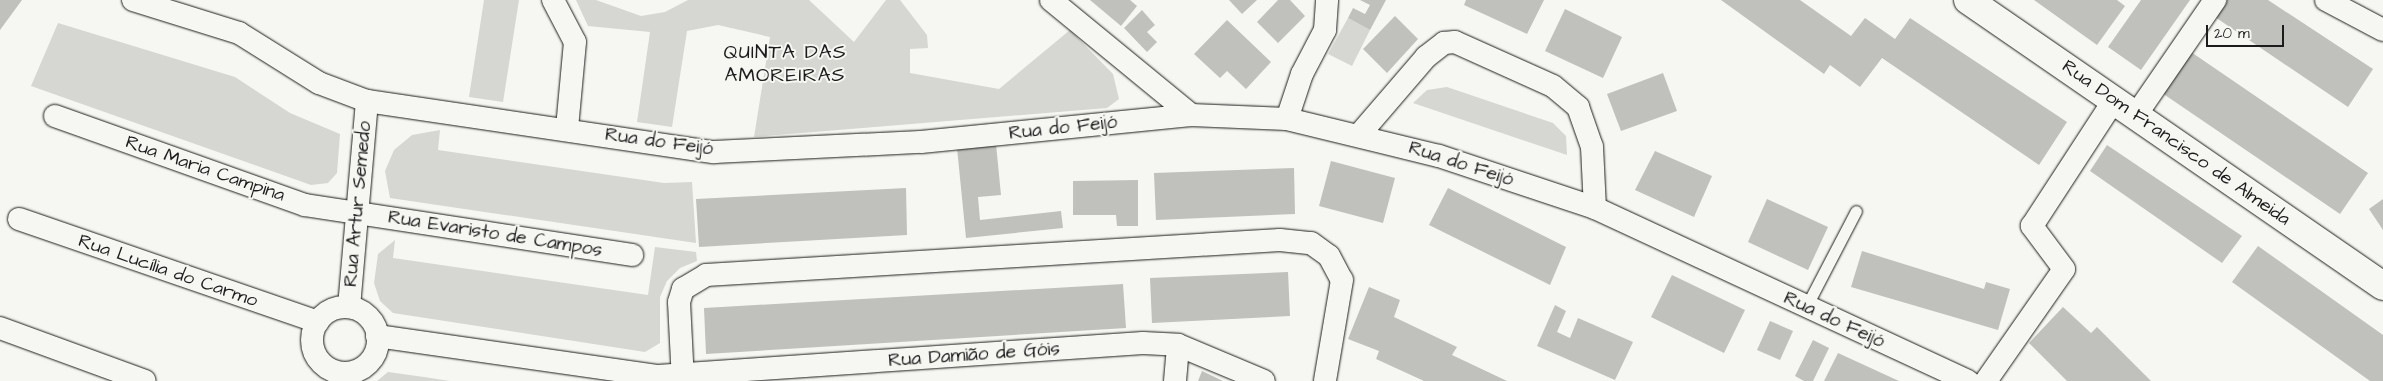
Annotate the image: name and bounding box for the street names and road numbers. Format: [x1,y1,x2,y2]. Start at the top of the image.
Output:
street label: Rua Dom Francisco de Almeida [2057,55,2295,231]
street label: Rua do Feijó [1008,111,1118,145]
street label: Rua Artur Semedo [339,120,377,288]
street label: Rua do Feijó [604,123,714,161]
street label: Rua Maria Campina [122,131,288,207]
street label: Rua do Feijó [1406,136,1516,192]
street label: Rua Evaristo de Campos [386,206,604,262]
street label: Rua Lucília do Carmo [75,230,261,312]
street label: Rua do Feijó [1780,287,1888,353]
street label: Rua Damião de Góis [887,338,1061,372]

